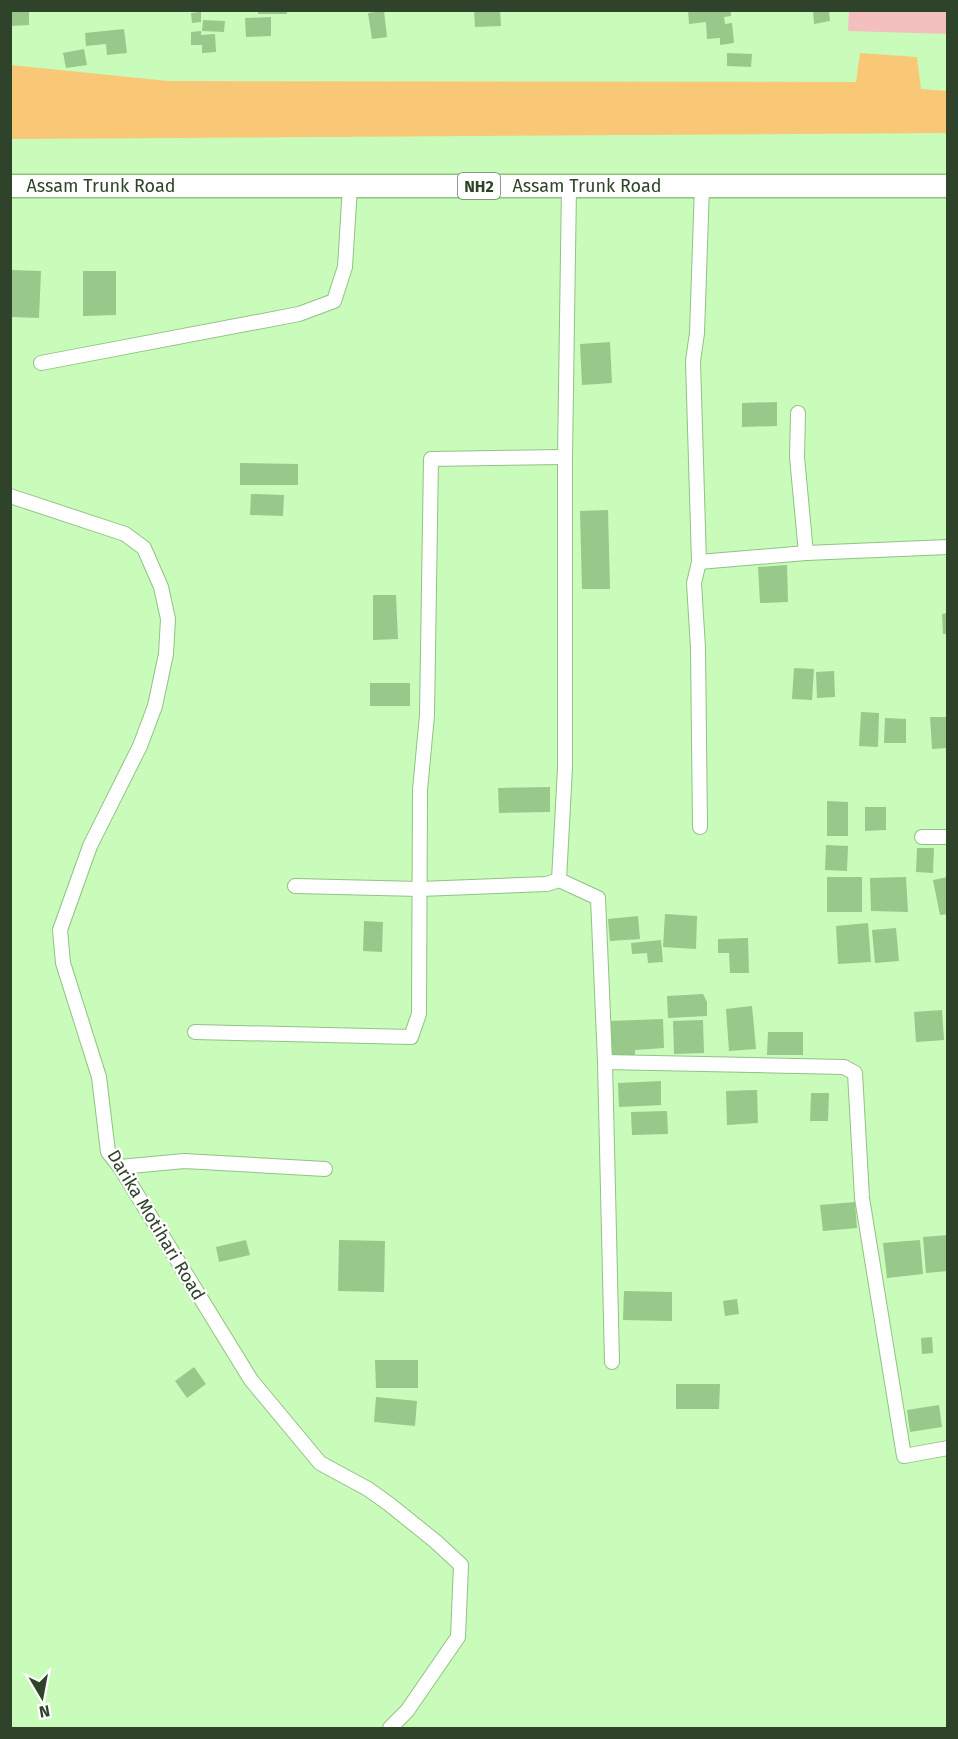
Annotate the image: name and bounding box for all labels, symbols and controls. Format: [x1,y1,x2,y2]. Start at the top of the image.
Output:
road number: NH2 [458,173,500,199]
street label: Assam Trunk Road [27,175,176,197]
street label: Assam Trunk Road [513,175,662,197]
street label: Darika Motihari Road [102,1146,210,1304]
north arrow [12,1667,72,1727]
text: N [38,1701,51,1722]

